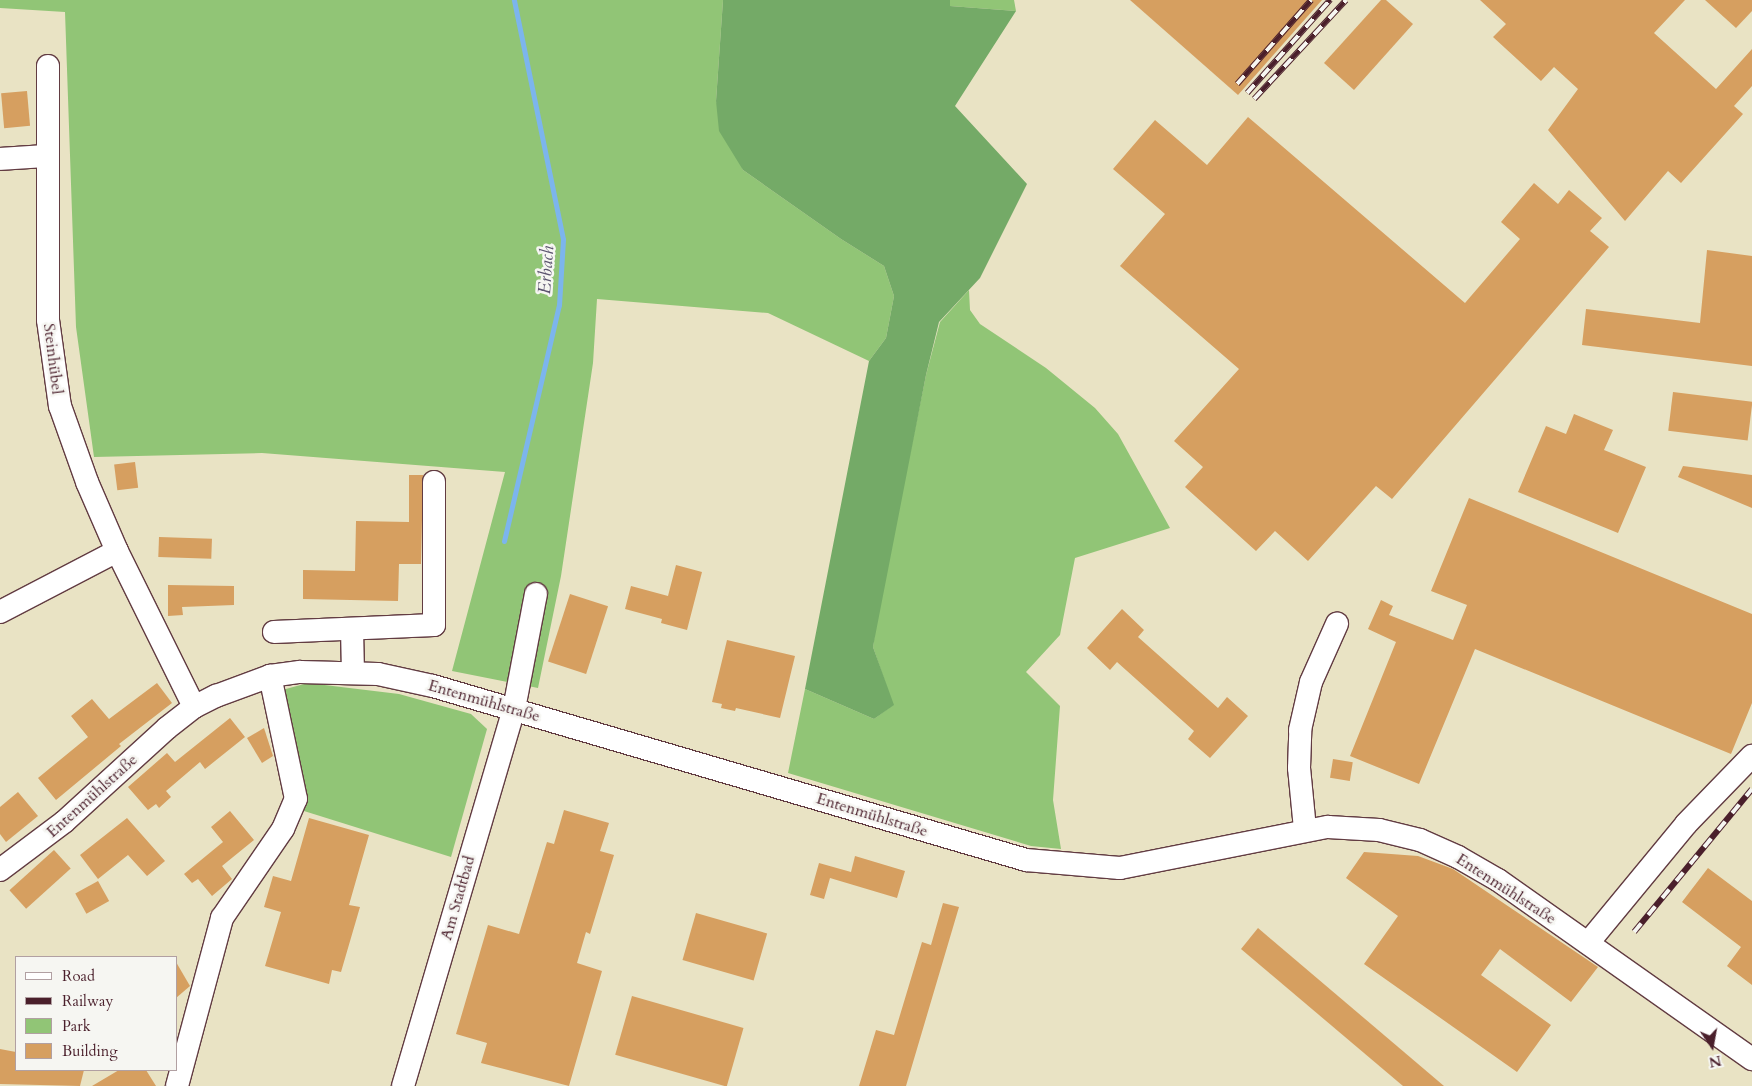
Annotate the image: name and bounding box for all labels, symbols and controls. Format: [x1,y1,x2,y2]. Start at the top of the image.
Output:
water label: Erbach [535,245,559,295]
street label: Steinhübel [39,322,67,396]
street label: Entenmühlstraße [426,676,542,726]
street label: Entenmühlstraße [43,750,141,842]
street label: Entenmühlstraße [814,789,930,841]
street label: Entenmühlstraße [1452,850,1560,928]
street label: Am Stadtbad [437,854,479,942]
legend [15,956,178,1071]
text: Road [62,966,95,986]
text: Railway [62,991,113,1011]
text: Park [62,1016,91,1036]
north arrow [1687,1021,1737,1071]
text: Building [62,1041,118,1061]
text: N [1707,1051,1723,1072]

